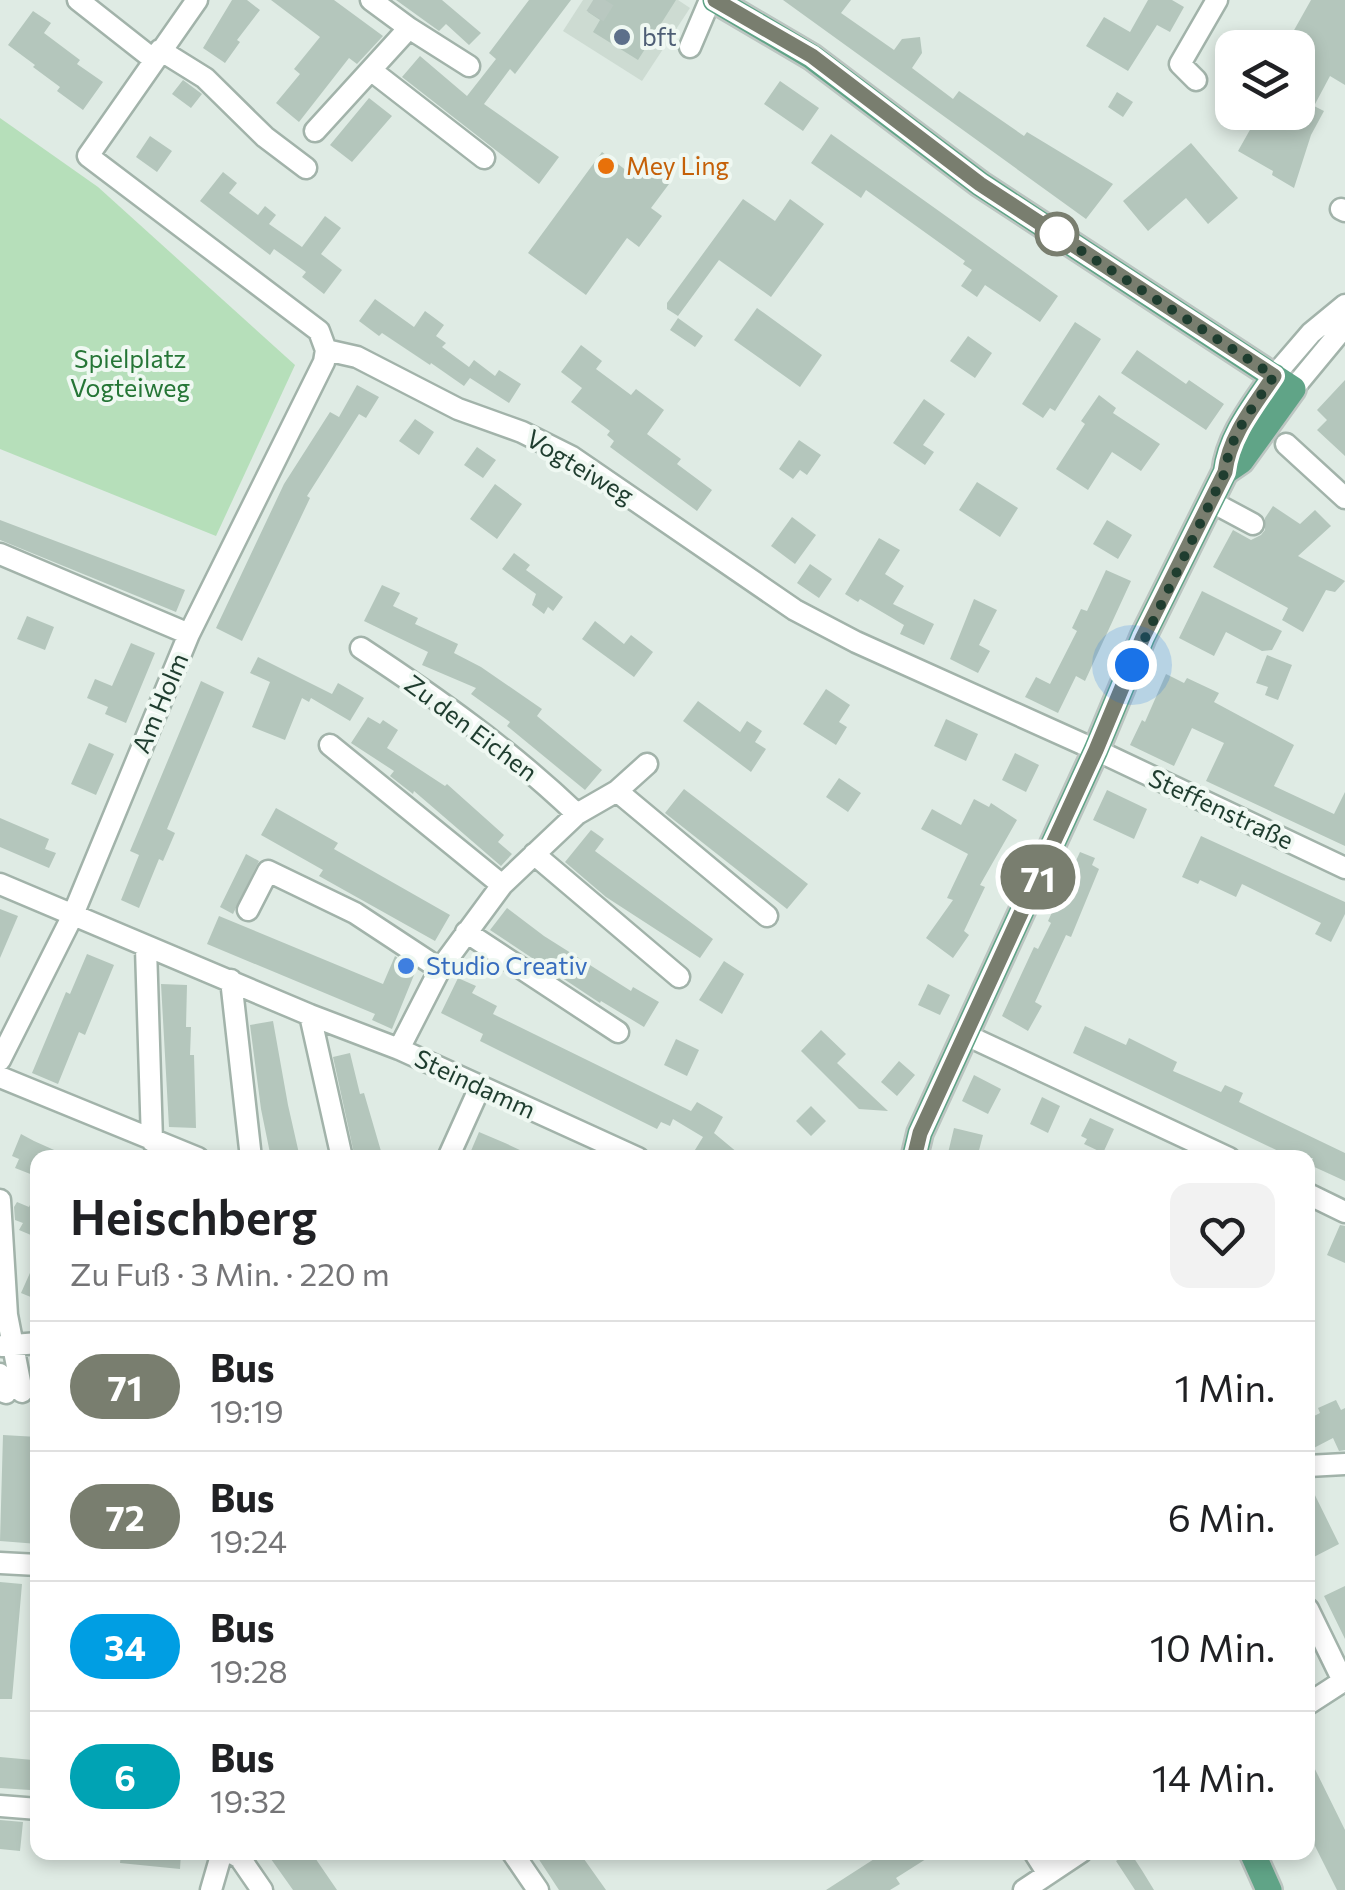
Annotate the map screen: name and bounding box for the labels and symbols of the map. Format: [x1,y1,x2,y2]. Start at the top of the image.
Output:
place label: bft [642,21,677,51]
marker: bft [611,26,633,48]
place label: Mey Ling [626,150,730,180]
marker: Mey Ling [595,155,617,177]
unlabelled marker [1036,213,1078,255]
park label: Spielplatz Vogteiweg [70,343,190,402]
street label: Vogteiweg [521,422,640,510]
your location [1107,640,1157,690]
street label: Am Holm [125,648,194,757]
street label: Zu den Eichen [400,668,544,787]
street label: Steffenstraße [1144,761,1299,855]
line badge: 71 [993,844,1083,910]
place label: Studio Creativ [426,950,588,980]
marker: Studio Creativ [395,955,417,977]
street label: Steindamm [410,1042,540,1124]

